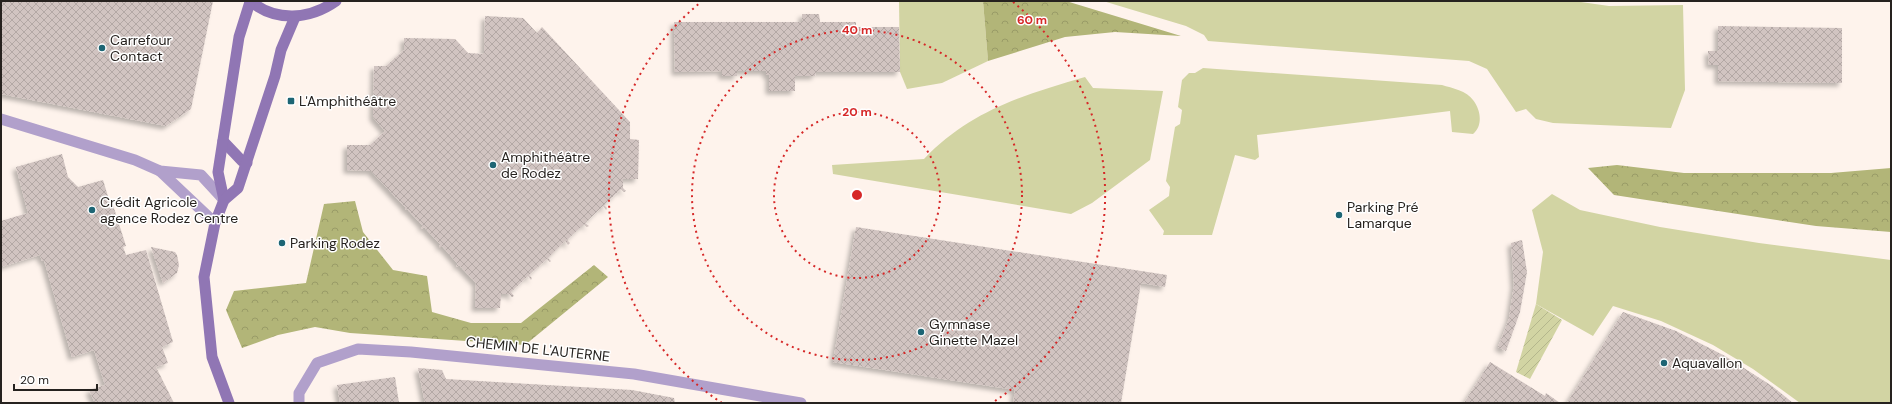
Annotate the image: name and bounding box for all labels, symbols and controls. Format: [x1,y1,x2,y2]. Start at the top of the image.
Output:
text: 60 m [1017,12,1047,28]
text: 40 m [842,22,872,38]
place label: Carrefour Contact [110,31,172,65]
marker: Carrefour Contact [97,43,107,53]
place label: L'Amphithéâtre [299,92,396,110]
marker: L'Amphithéâtre [286,96,296,106]
text: 20 m [842,104,872,120]
place label: Amphithéâtre de Rodez [501,148,590,182]
marker: Amphithéâtre de Rodez [488,160,498,170]
centre of rings [850,188,864,202]
place label: Crédit Agricole agence Rodez Centre [100,193,238,227]
place label: Parking Pré Lamarque [1347,198,1419,232]
marker: Crédit Agricole agence Rodez Centre [87,205,97,215]
marker: Parking Pré Lamarque [1334,210,1344,220]
place label: Parking Rodez [290,234,380,252]
marker: Parking Rodez [277,238,287,248]
place label: Gymnase Ginette Mazel [929,315,1018,349]
marker: Gymnase Ginette Mazel [916,327,926,337]
street label: CHEMIN DE L'AUTERNE [465,332,611,366]
place label: Aquavallon [1672,354,1742,372]
marker: Aquavallon [1659,358,1669,368]
scale bar [14,366,97,392]
text: 20 m [20,372,49,388]

